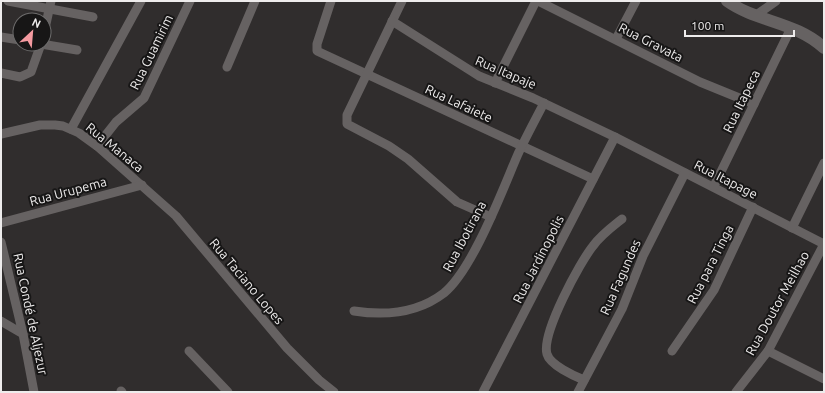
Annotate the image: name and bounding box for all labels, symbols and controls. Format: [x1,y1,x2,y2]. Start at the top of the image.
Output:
north arrow [12,12,52,52]
street label: Rua Guamirim [127,12,175,92]
scale bar [685,12,794,38]
text: N [30,16,43,30]
text: 100 m [691,19,724,32]
street label: Rua Gravata [617,20,685,64]
street label: Rua Itapaje [473,53,539,91]
street label: Rua Itapeca [720,67,762,135]
street label: Rua Lafaiete [423,81,495,125]
street label: Rua Manaca [83,120,147,174]
street label: Rua Itapage [692,157,760,201]
street label: Rua Urupema [28,174,108,208]
street label: Rua Ibotirana [440,198,488,274]
street label: Rua Jardinopolis [510,213,566,305]
street label: Rua para Tinga [684,222,736,306]
street label: Rua Taciano Lopes [207,235,287,327]
street label: Rua Fagundes [597,237,643,317]
street label: Rua Doutor Meilhao [743,249,811,357]
street label: Rua Condé de Aljezur [11,252,51,376]

